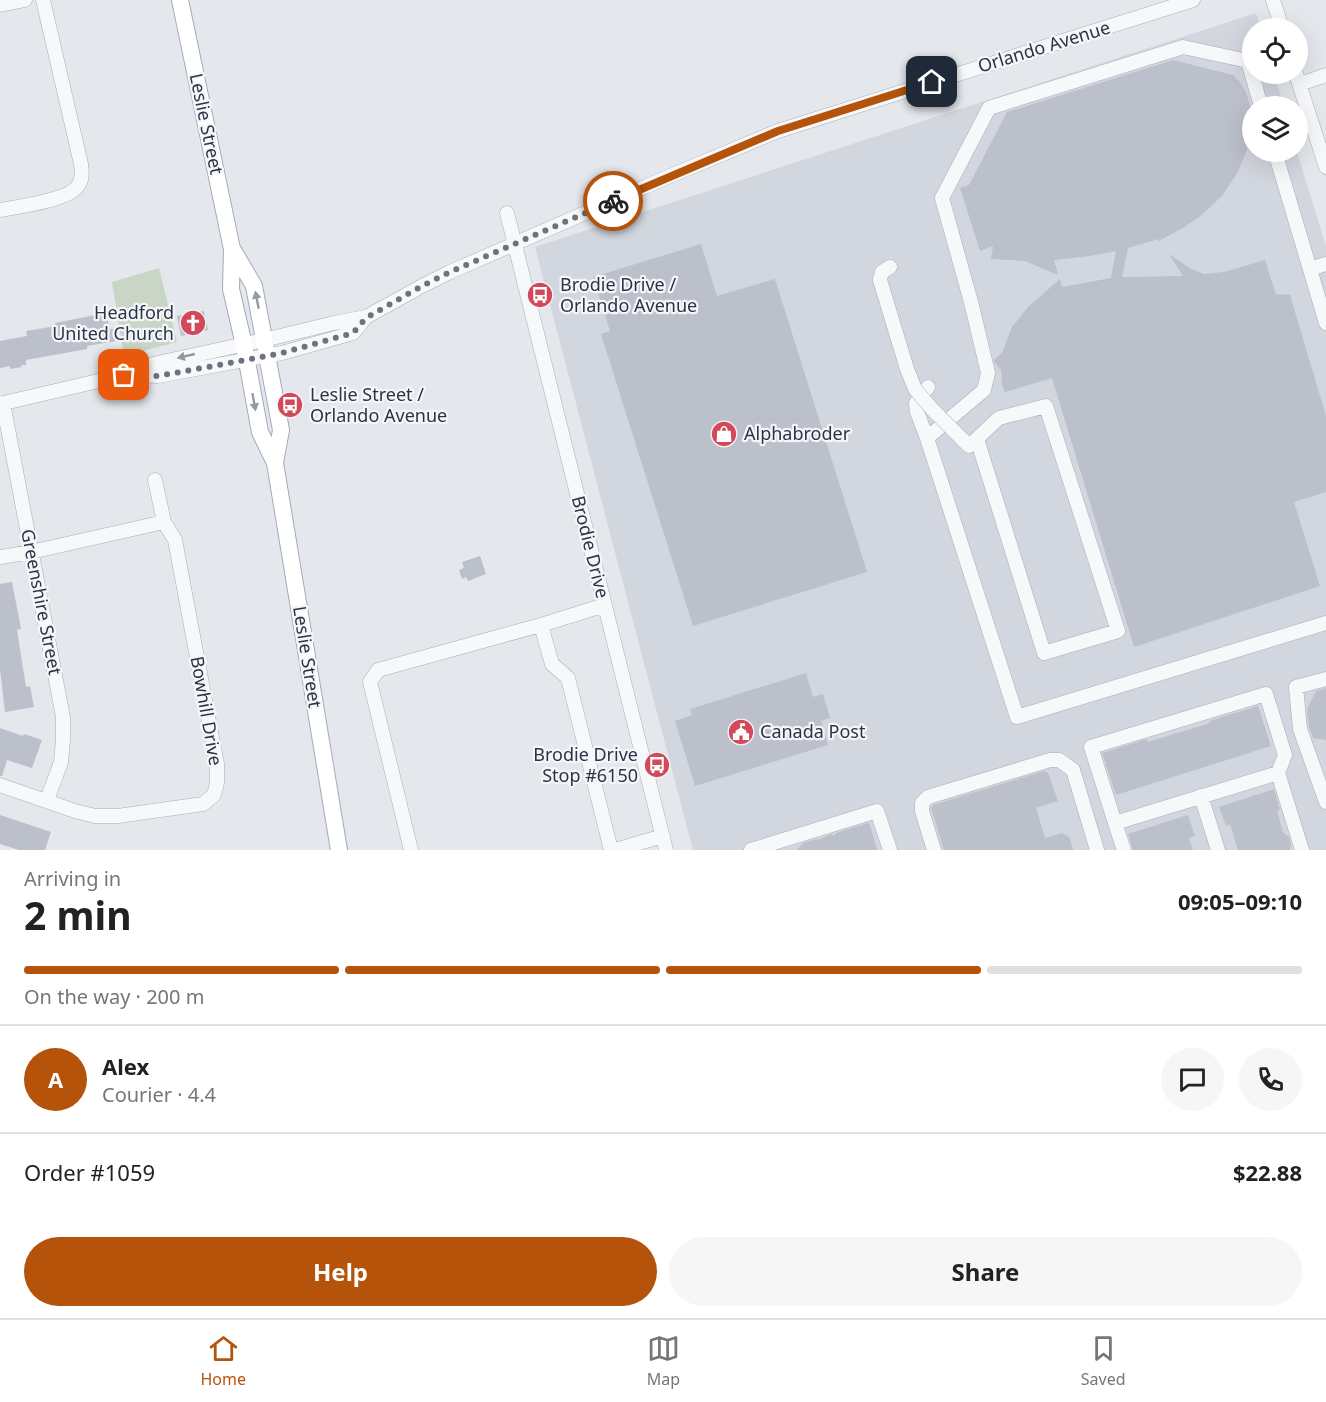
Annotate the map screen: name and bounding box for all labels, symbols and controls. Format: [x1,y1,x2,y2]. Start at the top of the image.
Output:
street label: Orlando Avenue [975,15,1113,78]
map controls [1242,18,1308,162]
button: locate [1242,18,1308,84]
pin [906,56,957,107]
icon: home [915,65,948,98]
street label: Leslie Street [185,71,229,177]
button: layers [1242,96,1308,162]
courier [583,171,643,231]
icon: bike [597,185,630,218]
place label: Brodie Drive / Orlando Avenue [560,272,697,317]
bus stop icon: Brodie Drive / Orlando Avenue [525,280,555,310]
one-way arrow [252,290,261,309]
place label: Headford United Church [52,300,174,345]
church icon: Headford United Church [178,308,208,338]
pin [98,349,149,400]
one-way arrow [177,352,196,362]
icon: bag [107,358,140,391]
place label: Leslie Street / Orlando Avenue [310,382,447,427]
bus stop icon: Leslie Street / Orlando Avenue [275,390,305,420]
one-way arrow [250,393,259,412]
shop icon: Alphabroder [709,419,739,449]
place label: Alphabroder [744,421,851,445]
street label: Brodie Drive [567,493,615,600]
street label: Greenshire Street [16,527,68,677]
street label: Leslie Street [288,604,328,710]
street label: Bowhill Drive [186,654,228,767]
public building icon: Canada Post [726,717,756,747]
place label: Canada Post [760,719,866,743]
place label: Brodie Drive Stop #6150 [533,742,638,787]
bus stop icon: Brodie Drive Stop #6150 [642,750,672,780]
text: Arriving in [24,865,121,892]
text: 09:05–09:10 [1178,886,1302,916]
text: 2 min [24,888,131,941]
text: On the way · 200 m [24,983,204,1010]
button: chat [1161,1048,1224,1111]
button: phone [1239,1048,1302,1111]
text: Alex [102,1051,149,1081]
text: A [48,1064,63,1094]
text: Courier · 4.4 [102,1081,216,1108]
text: Order #1059 [24,1157,155,1187]
text: $22.88 [1233,1157,1302,1187]
button: Help [24,1237,657,1306]
button: Share [669,1237,1302,1306]
tab: Home [200,1332,246,1390]
tab: Map [647,1332,680,1390]
tab: Saved [1081,1332,1126,1390]

